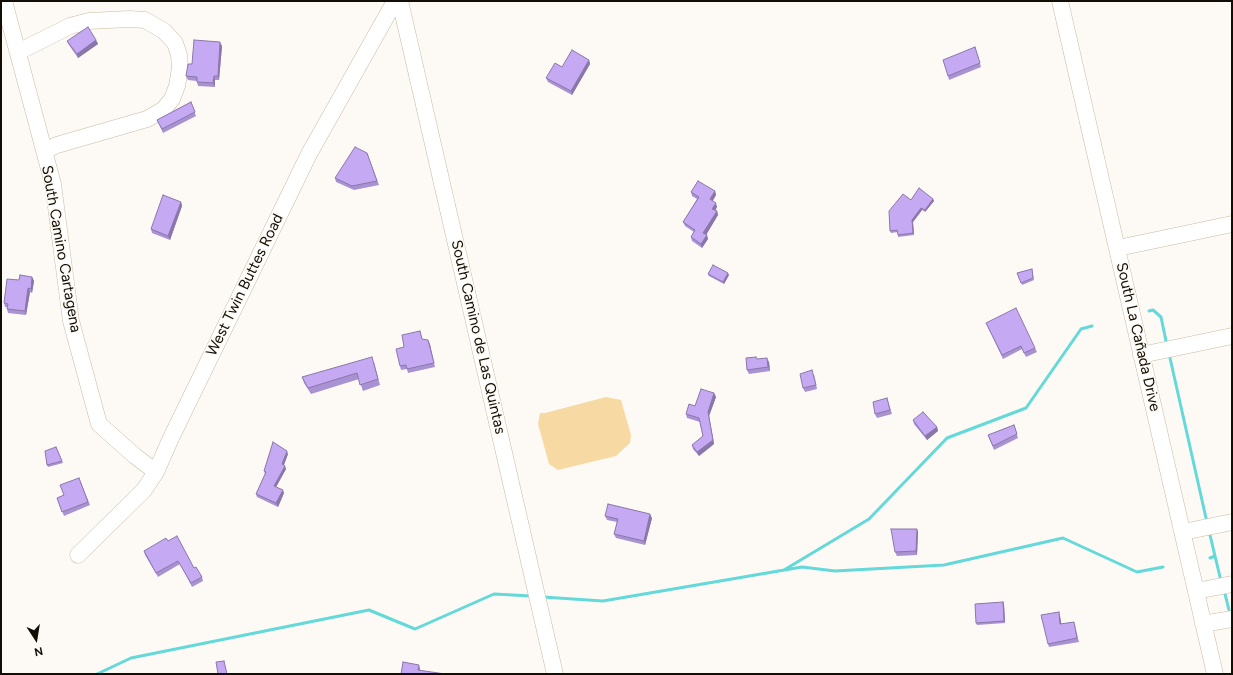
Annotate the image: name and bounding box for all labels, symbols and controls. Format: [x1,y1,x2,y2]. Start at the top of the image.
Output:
street label: South Camino Cartagena [37,164,85,334]
street label: West Twin Buttes Road [203,211,287,359]
street label: South Camino de Las Quintas [447,238,509,436]
street label: South La Cañada Drive [1112,261,1164,413]
north arrow [16,619,56,659]
text: N [33,644,44,658]

